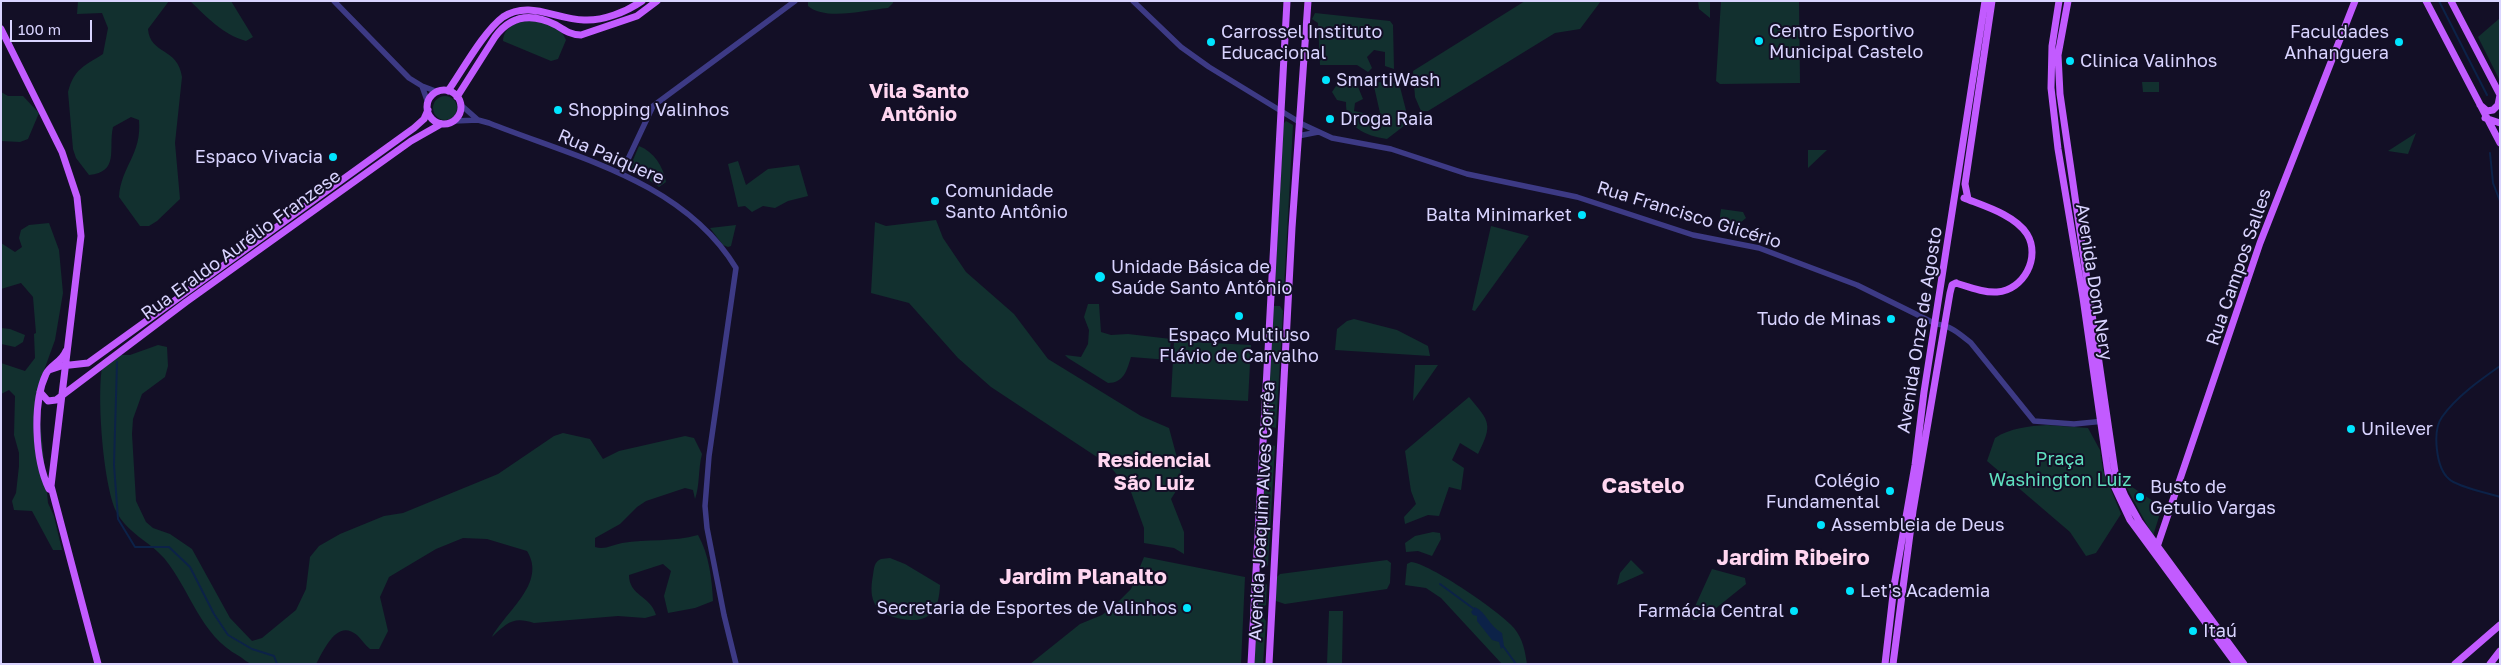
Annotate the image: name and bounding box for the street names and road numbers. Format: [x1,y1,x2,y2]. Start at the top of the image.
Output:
street label: Rua Paiquere [554,125,668,189]
street label: Rua Eraldo Aurélio Franzese [137,165,345,325]
street label: Rua Francisco Glicério [1594,177,1784,253]
street label: Rua Campos Salles [2202,186,2276,348]
street label: Avenida Dom Nery [2071,202,2117,362]
street label: Avenida Onze de Agosto [1893,225,1947,435]
street label: Avenida Joaquim Alves Corrêa [1244,381,1280,641]

